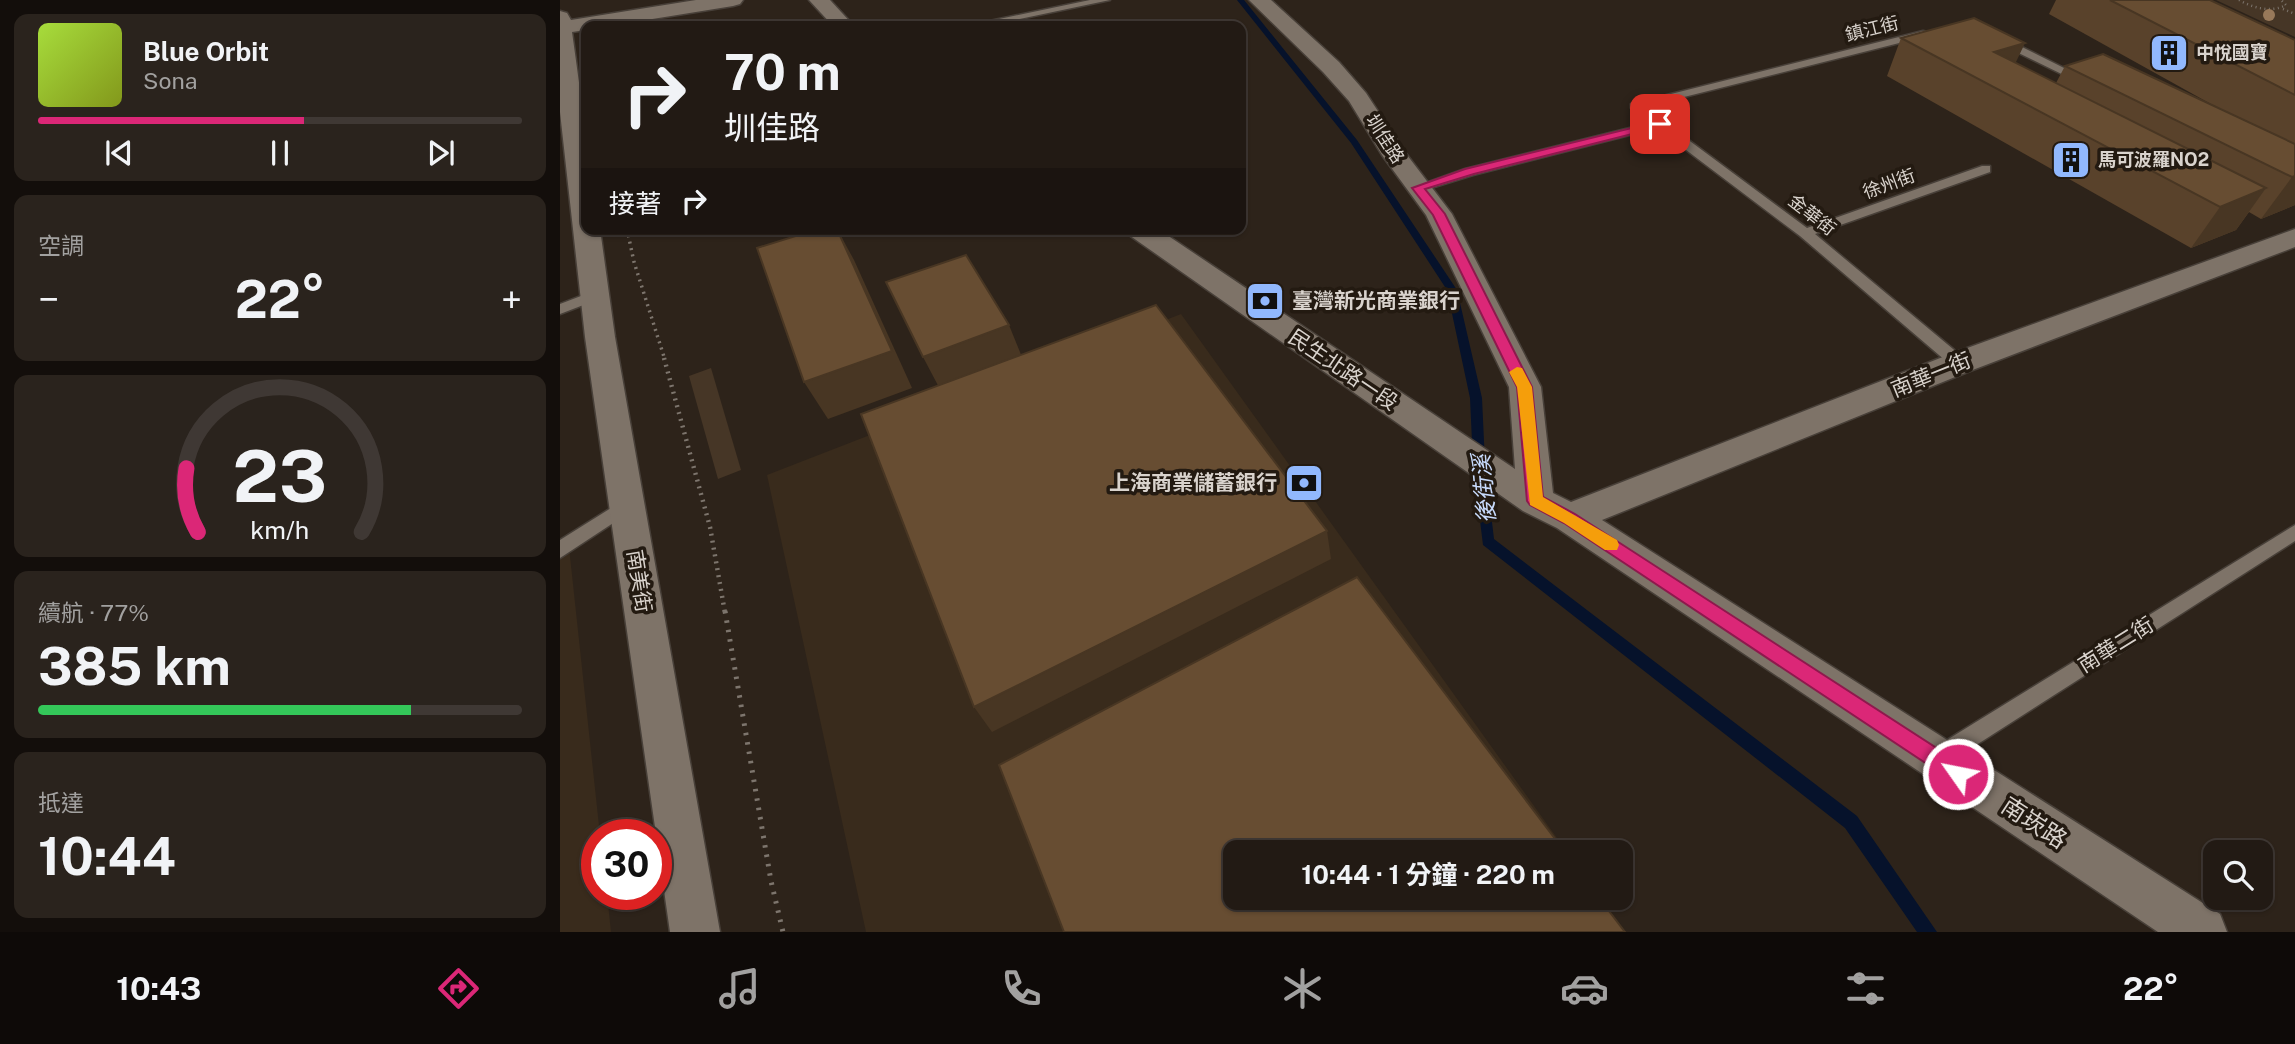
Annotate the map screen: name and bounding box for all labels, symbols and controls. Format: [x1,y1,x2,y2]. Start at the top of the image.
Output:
street label: 鎮江街 [1843,12,1901,45]
building icon: 中悅國寶 [2148,32,2190,74]
text: Blue Orbit [143,36,269,67]
place label: 中悅國寶 [2196,42,2268,63]
text: 70 m [724,43,841,101]
icon: right [609,49,700,140]
text: Sona [143,67,197,94]
pin [1630,94,1690,154]
icon: arrive [1641,105,1679,143]
text: 圳佳路 [724,109,820,146]
street label: 圳佳路 [1362,110,1409,167]
icon: previous [100,134,138,172]
icon: pause [261,134,299,172]
icon: next [422,134,460,172]
building icon: 馬可波羅NO2 [2050,139,2092,181]
place label: 馬可波羅NO2 [2098,149,2209,170]
street label: 徐州街 [1860,164,1918,203]
icon: right [675,182,713,220]
text: 接著 [609,188,661,219]
street label: 金華街 [1785,190,1840,240]
text: 空調 [38,232,84,259]
text: 22° [235,269,325,330]
text: − [38,277,59,322]
text: + [501,277,522,322]
bank icon: 臺灣新光商業銀行 [1244,280,1286,322]
place label: 臺灣新光商業銀行 [1292,288,1460,313]
street label: 民生北路一段 [1284,324,1402,415]
street label: 南華一街 [1887,347,1974,402]
text: 23 [233,433,327,518]
water label: 後街溪 [1467,451,1500,525]
bank icon: 上海商業儲蓄銀行 [1283,462,1325,504]
place label: 上海商業儲蓄銀行 [1109,470,1277,495]
text: km/h [251,515,309,545]
street label: 南美街 [622,548,657,614]
text: 續航 · 77% [38,599,149,626]
street label: 南華二街 [2073,612,2158,677]
text: 385 km [38,636,231,697]
position arrow [1921,737,1995,811]
text: 抵達 [38,789,84,816]
street label: 南崁路 [1997,791,2072,854]
speed limit sign: 30 [581,819,672,910]
text: 10:44 [38,826,176,887]
map controls [2203,840,2273,910]
button: search [2203,840,2273,910]
text: 10:44 · 1 分鐘 · 220 m [1301,859,1555,890]
icon: directions [434,964,483,1013]
icon: music [715,964,764,1013]
icon: phone [997,964,1046,1013]
icon: climate [1278,964,1327,1013]
icon: car [1560,964,1609,1013]
icon: filters [1841,964,1890,1013]
text: 10:43 [116,970,201,1007]
text: 22° [2123,970,2179,1007]

